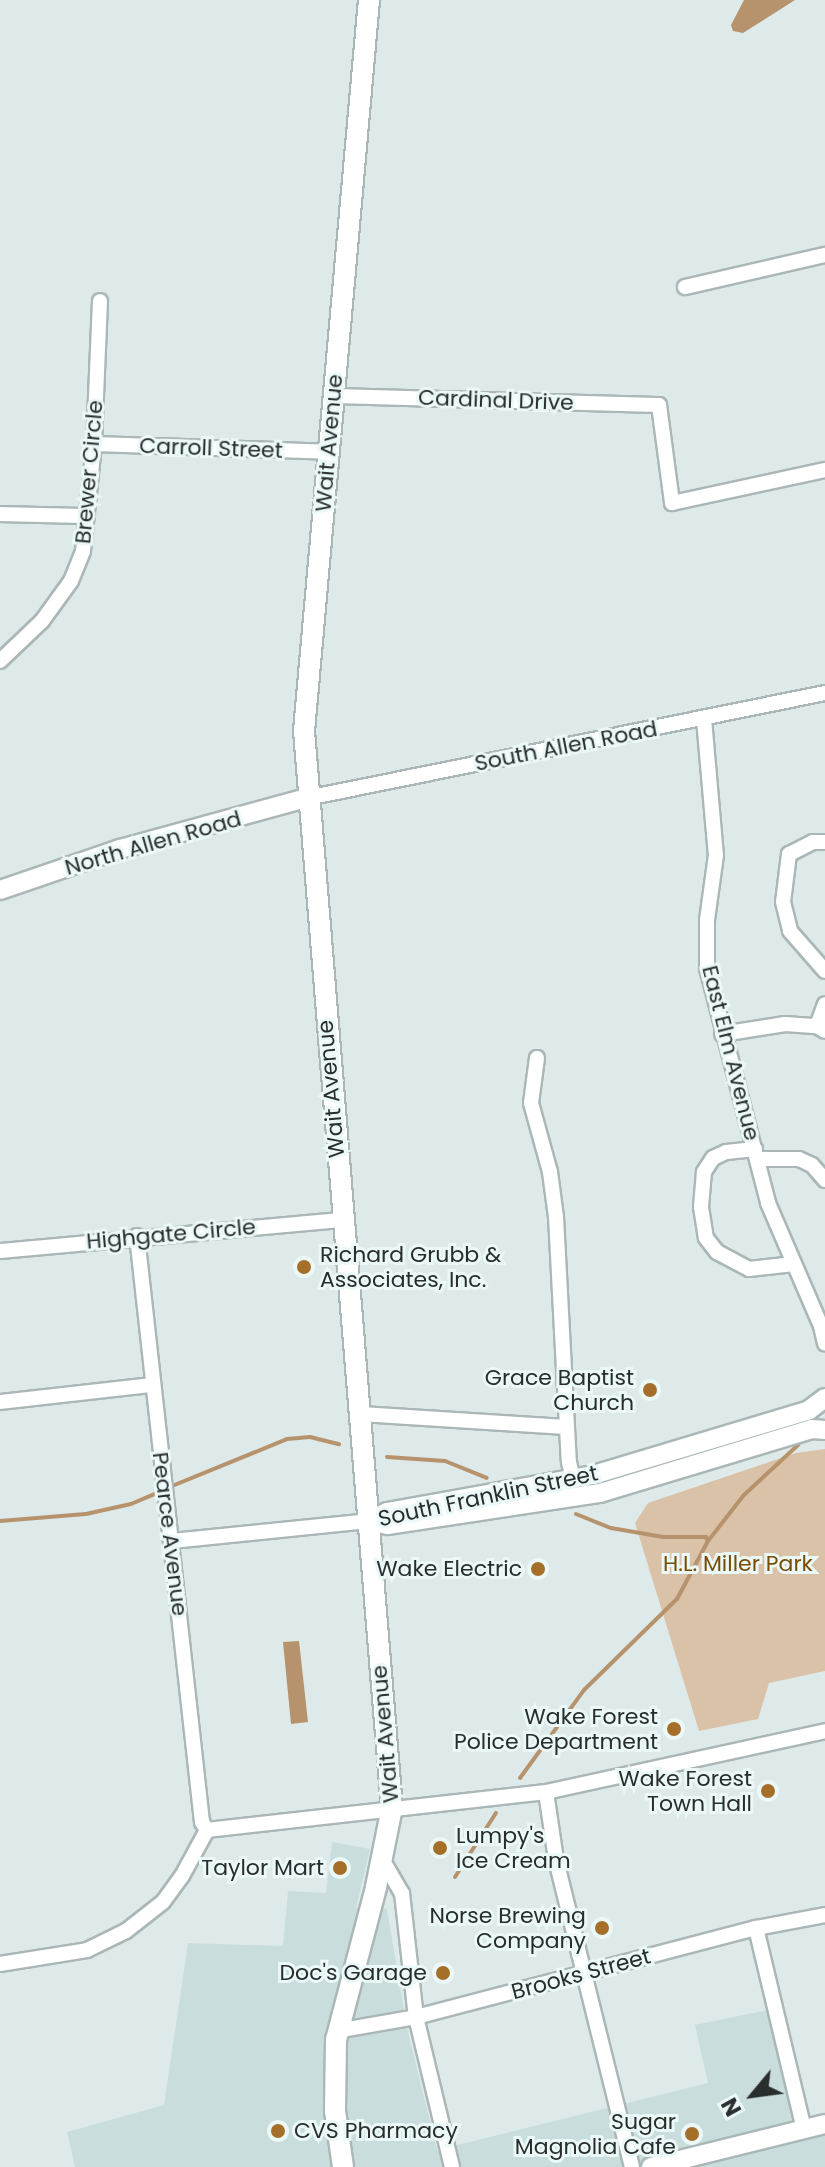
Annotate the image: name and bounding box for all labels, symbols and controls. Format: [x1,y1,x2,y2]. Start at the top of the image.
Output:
street label: Wait Avenue [310,373,348,513]
street label: Cardinal Drive [418,384,574,416]
street label: Brewer Circle [70,399,108,545]
street label: Carroll Street [139,432,283,464]
street label: South Allen Road [472,715,660,777]
street label: North Allen Road [62,805,244,881]
street label: East Elm Avenue [696,963,766,1143]
street label: Wait Avenue [312,1019,350,1159]
street label: Highgate Circle [85,1213,257,1255]
place label: Richard Grubb & Associates, Inc. [320,1241,501,1292]
marker: Richard Grubb & Associates, Inc. [295,1258,313,1276]
place label: Grace Baptist Church [485,1364,634,1416]
marker: Grace Baptist Church [641,1381,659,1399]
street label: Pearce Avenue [147,1451,193,1617]
street label: South Franklin Street [376,1460,600,1532]
park label: H.L. Miller Park [663,1551,813,1577]
place label: Wake Electric [376,1556,522,1582]
marker: Wake Electric [529,1560,547,1578]
street label: Wait Avenue [366,1664,404,1804]
place label: Wake Forest Police Department [454,1703,658,1754]
marker: Wake Forest Police Department [665,1720,683,1738]
place label: Wake Forest Town Hall [618,1765,752,1816]
marker: Wake Forest Town Hall [759,1782,777,1800]
place label: Lumpy's Ice Cream [456,1822,571,1874]
marker: Lumpy's Ice Cream [431,1839,449,1857]
place label: Taylor Mart [201,1855,324,1881]
marker: Taylor Mart [331,1859,349,1877]
place label: Norse Brewing Company [430,1902,586,1954]
marker: Norse Brewing Company [593,1919,611,1937]
street label: Brooks Street [509,1943,653,2005]
place label: Doc's Garage [280,1960,427,1986]
marker: Doc's Garage [434,1964,452,1982]
north arrow [713,2055,793,2135]
text: N [714,2092,749,2122]
place label: Sugar Magnolia Cafe [515,2108,676,2160]
place label: CVS Pharmacy [294,2118,458,2144]
marker: CVS Pharmacy [269,2122,287,2140]
marker: Sugar Magnolia Cafe [683,2125,701,2143]

